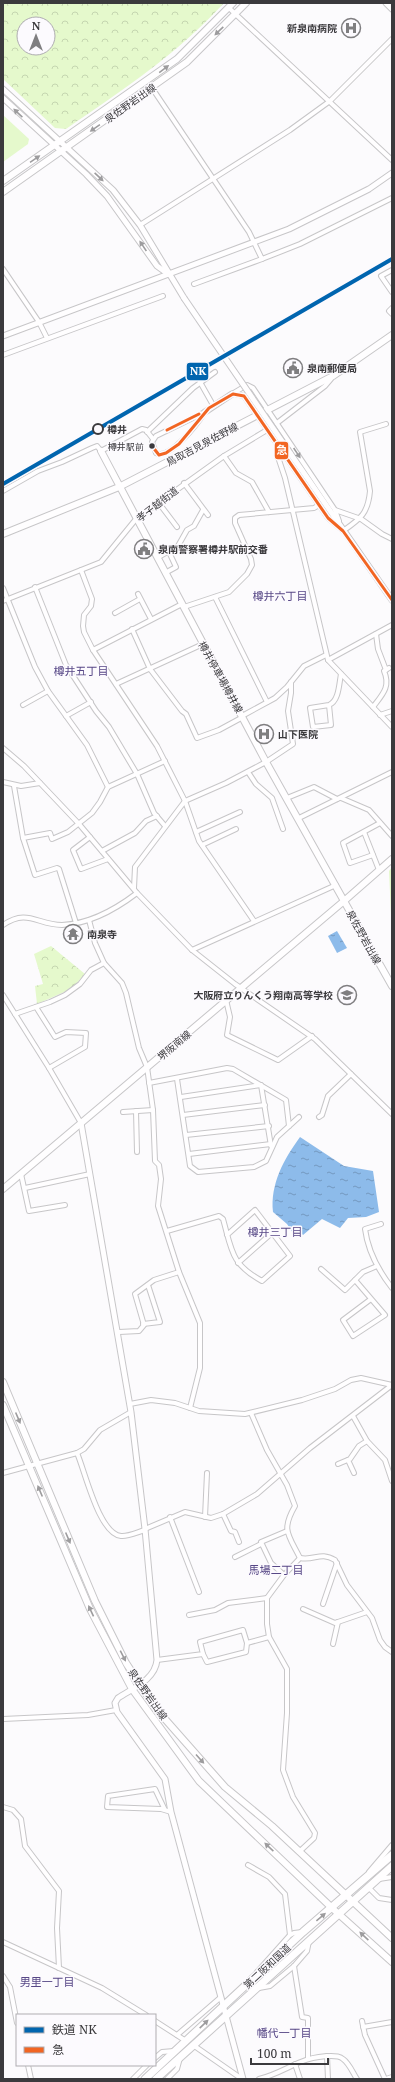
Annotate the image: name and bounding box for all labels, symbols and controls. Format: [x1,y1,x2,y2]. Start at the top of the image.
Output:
north arrow [16,16,56,56]
hospital icon: 新泉南病院 [340,17,362,39]
text: N [32,18,41,33]
place label: 新泉南病院 [287,21,337,35]
one-way arrow [214,26,224,36]
one-way arrow [159,65,170,73]
street label: 泉佐野岩出線 [101,80,159,126]
one-way arrow [13,108,23,117]
one-way arrow [90,124,100,132]
one-way arrow [30,155,40,163]
one-way arrow [94,172,104,181]
one-way arrow [139,241,147,251]
public building icon: 泉南郵便局 [282,357,304,379]
place label: 泉南郵便局 [307,361,357,375]
line badge: NK [186,362,209,381]
text: NK [190,363,207,378]
street label: 鳥取吉見泉佐野線 [163,419,241,469]
place label: 樽井 [107,422,127,436]
marker: 樽井 [92,423,104,435]
place label: 樽井駅前 [108,440,144,453]
marker: 樽井駅前 [147,441,157,451]
line badge: 急 [274,441,289,460]
text: 急 [277,442,288,457]
one-way arrow [293,448,301,459]
street label: 孝子越街道 [133,483,181,525]
public building icon: 泉南警察署樽井駅前交番 [133,538,155,560]
place label: 泉南警察署樽井駅前交番 [158,542,268,556]
district label: 樽井六丁目 [253,588,308,603]
street label: 樽井停車場樽井線 [195,639,247,715]
district label: 樽井五丁目 [54,663,109,678]
hospital icon: 山下医院 [253,723,275,745]
place label: 山下医院 [278,727,318,741]
street label: 泉佐野岩出線 [343,907,385,967]
temple icon: 南泉寺 [62,923,84,945]
place label: 南泉寺 [87,927,117,941]
school or university icon: 大阪府立りんくう翔南高等学校 [336,984,358,1006]
place label: 大阪府立りんくう翔南高等学校 [193,988,333,1002]
street label: 堺阪南線 [154,1027,194,1063]
district label: 樽井三丁目 [248,1224,303,1239]
one-way arrow [15,1412,21,1423]
one-way arrow [37,1486,43,1497]
one-way arrow [66,1532,72,1544]
district label: 馬場二丁目 [249,1562,304,1577]
one-way arrow [88,1605,94,1616]
one-way arrow [119,1650,126,1662]
street label: 泉佐野岩出線 [125,1665,171,1723]
one-way arrow [196,1754,205,1765]
one-way arrow [264,1842,274,1851]
one-way arrow [315,1913,326,1922]
one-way arrow [358,1931,369,1940]
street label: 第二阪和国道 [240,1940,294,1992]
district label: 男里一丁目 [20,1974,75,1989]
legend [16,2014,156,2066]
one-way arrow [199,2019,209,2028]
text: 鉄道 NK [52,2021,97,2038]
district label: 幡代一丁目 [257,2025,312,2040]
scale bar [251,2040,328,2066]
text: 急 [52,2041,64,2058]
text: 100 m [257,2045,292,2062]

